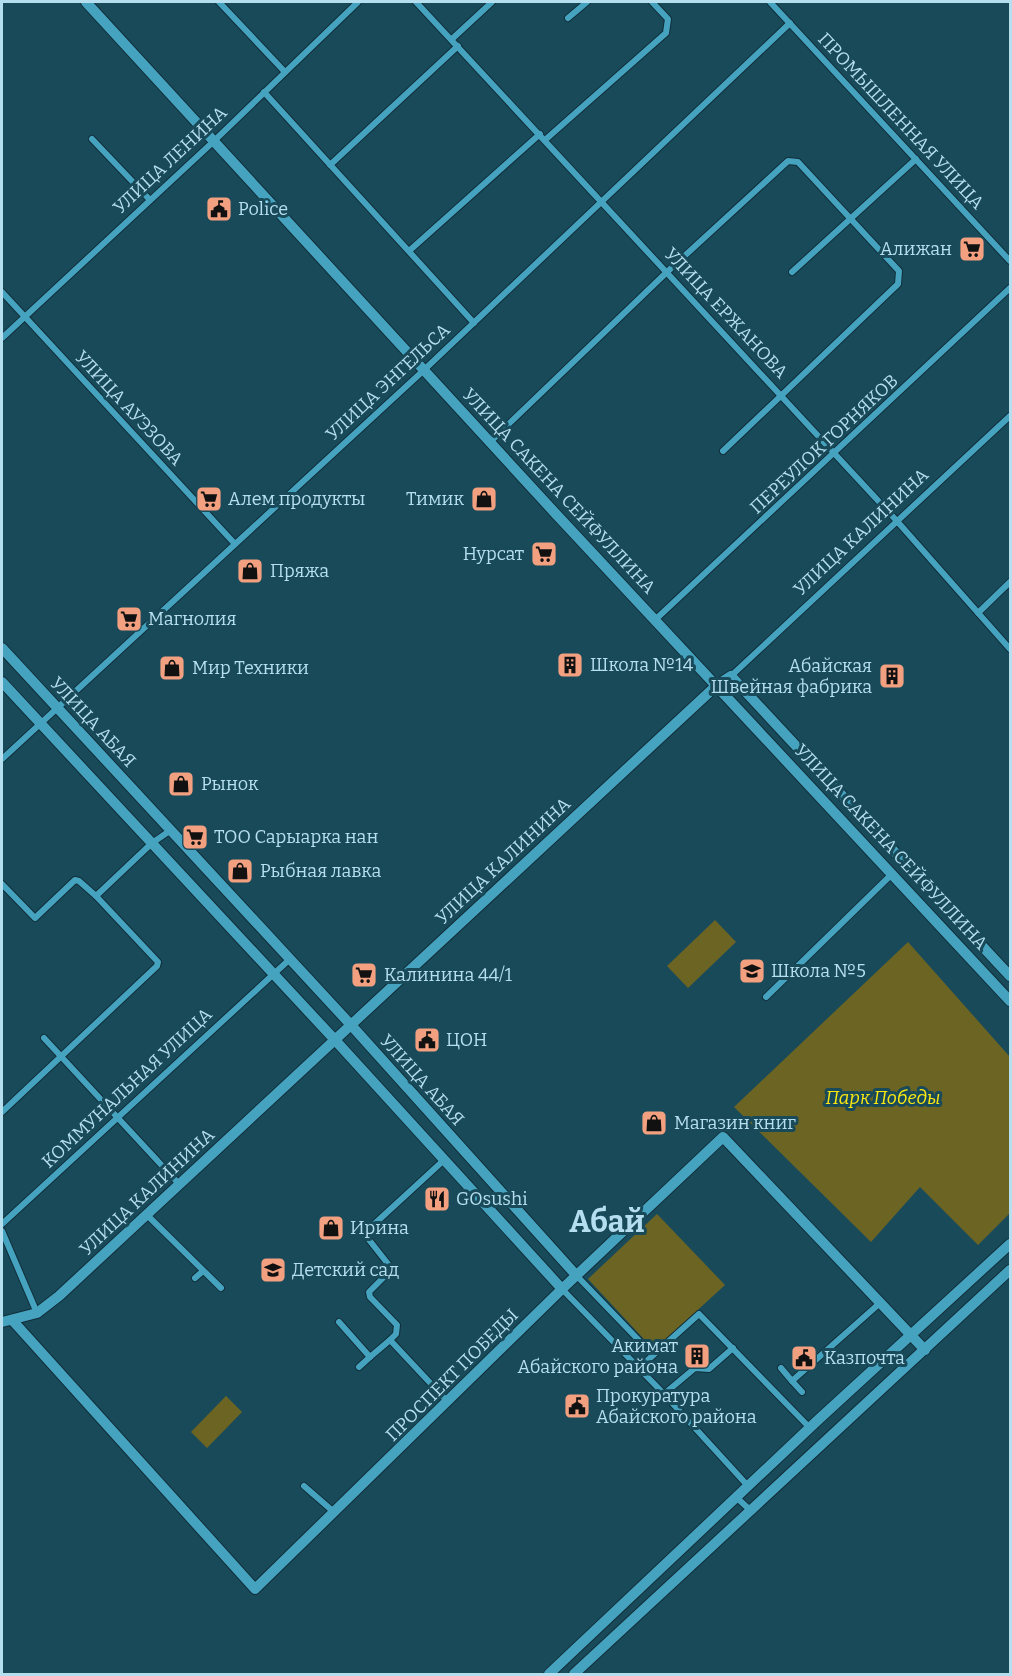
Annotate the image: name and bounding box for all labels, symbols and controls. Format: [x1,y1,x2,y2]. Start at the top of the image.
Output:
street label: ПРОМЫШЛЕННАЯ УЛИЦА [813,28,989,214]
street label: УЛИЦА ЛЕНИНА [109,102,232,218]
public building icon: Police [204,194,234,224]
place label: Police [238,198,288,220]
supermarket icon: Алижан [957,234,987,264]
place label: Алижан [880,238,952,260]
street label: УЛИЦА ЕРЖАНОВА [660,243,792,383]
street label: УЛИЦА ЭНГЕЛЬСА [322,319,455,445]
street label: УЛИЦА АУЭЗОВА [70,346,188,470]
street label: ПЕРЕУЛОК ГОРНЯКОВ [745,370,903,518]
street label: УЛИЦА САКЕНА СЕЙФУЛЛИНА [458,384,660,598]
street label: УЛИЦА КАЛИНИНА [789,464,933,600]
supermarket icon: Алем продукты [194,484,224,514]
shop icon: Тимик [469,484,499,514]
place label: Алем продукты [228,488,365,510]
place label: Тимик [406,488,464,510]
supermarket icon: Нурсат [529,539,559,569]
place label: Нурсат [463,543,524,565]
shop icon: Пряжа [235,556,265,586]
place label: Пряжа [270,560,329,582]
supermarket icon: Магнолия [114,604,144,634]
place label: Магнолия [148,608,236,630]
building icon: Школа №14 [555,650,585,680]
shop icon: Мир Техники [157,653,187,683]
place label: Школа №14 [590,654,694,676]
place label: Абайская Швейная фабрика [711,655,872,698]
place label: Мир Техники [192,657,309,679]
building icon: Абайская Швейная фабрика [877,661,907,691]
street label: УЛИЦА АБАЯ [46,672,140,772]
street label: УЛИЦА САКЕНА СЕЙФУЛЛИНА [790,740,992,954]
shop icon: Рынок [166,769,196,799]
place label: Рынок [201,773,259,795]
street label: УЛИЦА КАЛИНИНА [431,793,575,929]
supermarket icon: ТОО Сарыарка нан [180,822,210,852]
place label: ТОО Сарыарка нан [214,826,378,848]
shop icon: Рыбная лавка [225,856,255,886]
place label: Рыбная лавка [260,860,381,882]
school or university icon: Школа №5 [737,956,767,986]
supermarket icon: Калинина 44/1 [349,960,379,990]
place label: Школа №5 [771,960,866,982]
place label: Калинина 44/1 [384,964,513,986]
street label: КОММУНАЛЬНАЯ УЛИЦА [37,1003,217,1173]
public building icon: ЦОН [412,1025,442,1055]
place label: ЦОН [446,1029,487,1051]
street label: УЛИЦА АБАЯ [375,1030,469,1130]
park label: Парк Победы [825,1087,941,1109]
shop icon: Магазин книг [639,1108,669,1138]
place label: Магазин книг [674,1112,796,1134]
street label: УЛИЦА КАЛИНИНА [75,1124,219,1260]
restaurant icon: GOsushi [422,1184,452,1214]
place label: GOsushi [456,1188,528,1210]
district label: Абай [569,1204,645,1240]
shop icon: Ирина [316,1213,346,1243]
place label: Ирина [350,1217,409,1239]
school or university icon: Детский сад [258,1255,288,1285]
place label: Детский сад [292,1259,399,1281]
street label: ПРОСПЕКТ ПОБЕДЫ [381,1304,523,1446]
place label: Акимат Абайского района [517,1335,678,1378]
building icon: Акимат Абайского района [682,1341,712,1371]
public building icon: Казпочта [789,1343,819,1373]
place label: Казпочта [824,1347,905,1369]
place label: Прокуратура Абайского района [596,1385,757,1428]
public building icon: Прокуратура Абайского района [562,1391,592,1421]

